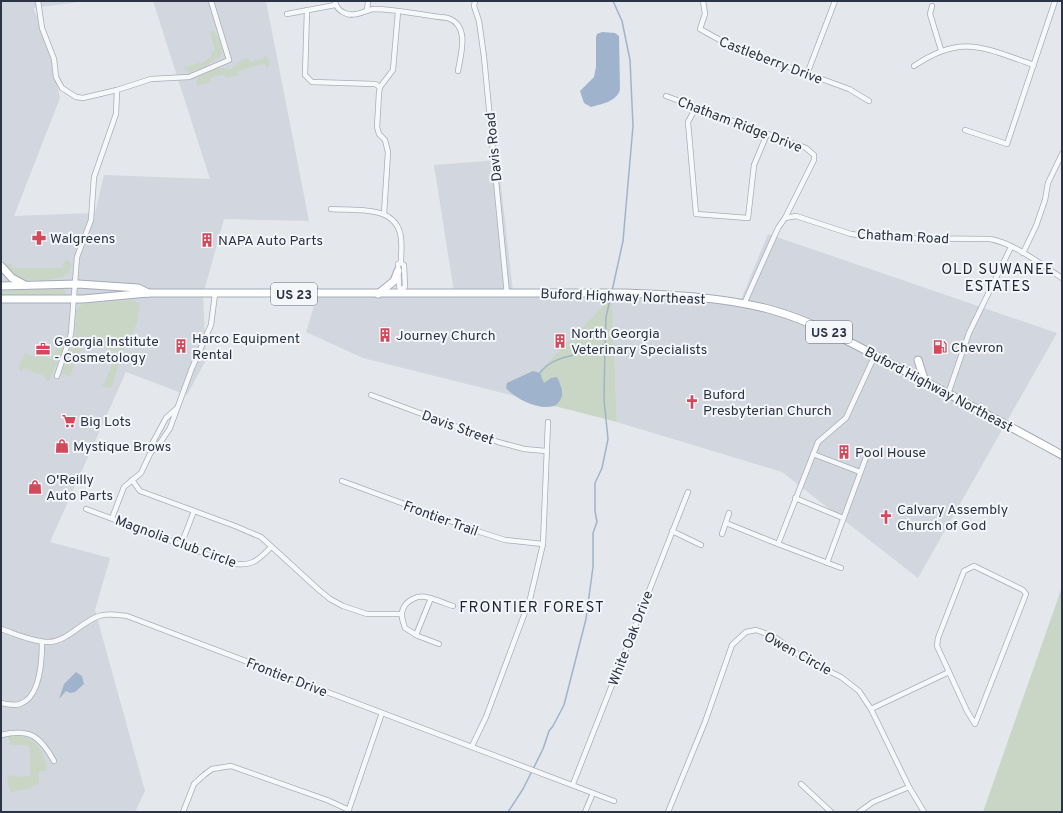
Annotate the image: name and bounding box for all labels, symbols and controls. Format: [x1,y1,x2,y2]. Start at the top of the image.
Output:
street label: Castleberry Drive [716,34,825,89]
street label: Chatham Ridge Drive [675,94,804,157]
street label: Davis Road [482,111,507,182]
street label: Chatham Road [856,227,949,248]
pharmacy icon: Walgreens [31,230,47,246]
place label: Walgreens [50,231,115,248]
building icon: NAPA Auto Parts [199,232,215,248]
place label: NAPA Auto Parts [218,233,323,250]
district label: OLD SUWANEE ESTATES [941,261,1055,297]
road number: US 23 [271,283,317,305]
street label: Buford Highway Northeast [540,286,706,309]
road number: US 23 [806,321,852,343]
place label: North Georgia Veterinary Specialists [571,326,707,359]
building icon: Journey Church [377,327,393,343]
place label: Journey Church [396,328,496,345]
place label: Harco Equipment Rental [192,331,300,364]
building icon: North Georgia Veterinary Specialists [552,333,568,349]
place label: Georgia Institute - Cosmetology [54,334,159,367]
building icon: Harco Equipment Rental [173,338,189,354]
fuel station icon: Chevron [932,339,948,355]
place label: Chevron [951,340,1003,357]
office icon: Georgia Institute - Cosmetology [35,341,51,357]
street label: Buford Highway Northeast [861,344,1015,437]
place label: Buford Presbyterian Church [703,387,832,420]
church icon: Buford Presbyterian Church [684,394,700,410]
street label: Davis Street [419,407,496,449]
supermarket icon: Big Lots [61,413,77,429]
place label: Big Lots [80,414,131,431]
shop icon: Mystique Brows [54,438,70,454]
place label: Mystique Brows [73,439,171,456]
building icon: Pool House [836,444,852,460]
place label: Pool House [855,445,926,462]
place label: O'Reilly Auto Parts [46,472,113,505]
shop icon: O'Reilly Auto Parts [27,479,43,495]
street label: Frontier Trail [401,498,480,541]
place label: Calvary Assembly Church of God [897,502,1008,535]
church icon: Calvary Assembly Church of God [878,509,894,525]
street label: Magnolia Club Circle [113,513,238,572]
street label: White Oak Drive [605,589,657,688]
district label: FRONTIER FOREST [459,599,605,618]
street label: Owen Circle [760,629,834,680]
street label: Frontier Drive [244,655,329,702]

